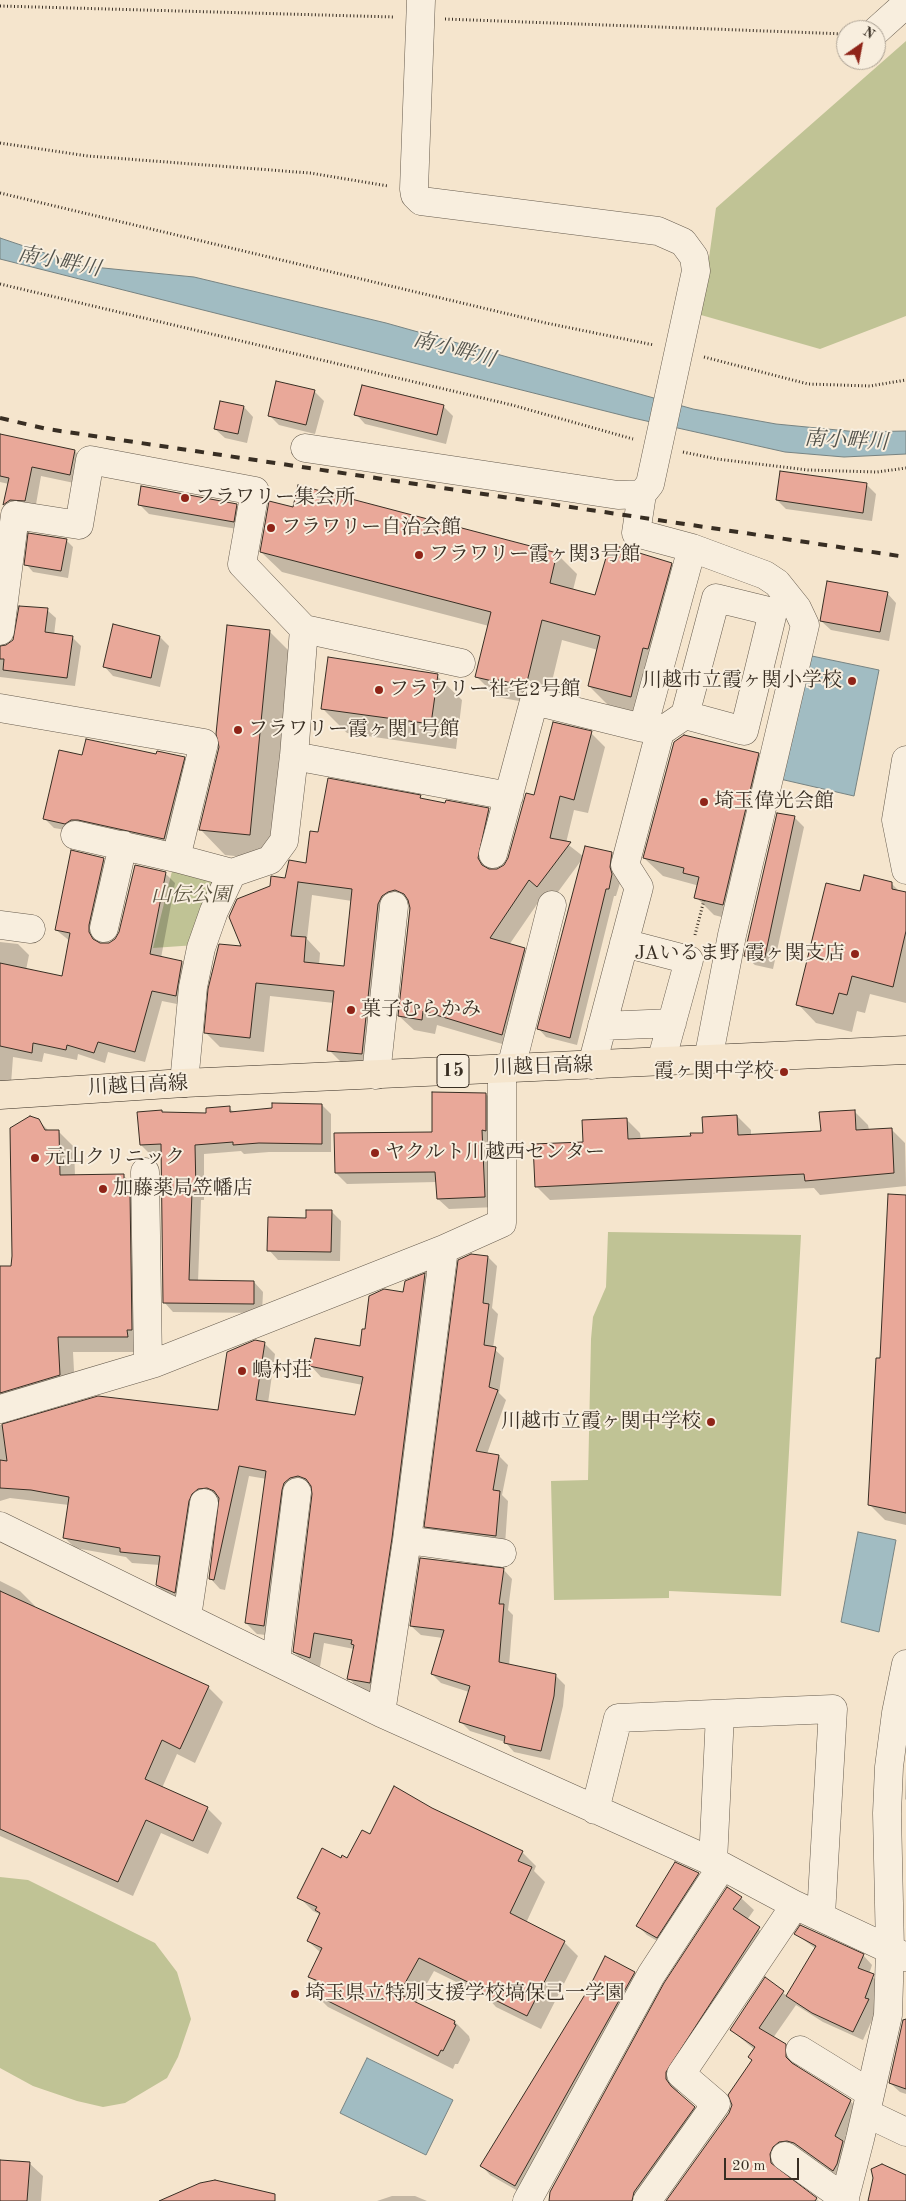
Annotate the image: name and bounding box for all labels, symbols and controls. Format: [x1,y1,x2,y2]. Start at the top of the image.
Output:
north arrow [836,20,886,70]
text: N [860,24,877,42]
water label: 南小畔川 [15,242,103,282]
water label: 南小畔川 [410,327,498,373]
water label: 南小畔川 [803,426,889,456]
place label: フラワリー集会所 [195,486,355,510]
marker: フラワリー集会所 [179,492,191,504]
place label: フラワリー自治会館 [281,516,461,540]
marker: フラワリー自治会館 [265,522,277,534]
place label: フラワリー霞ヶ関3号館 [429,543,641,567]
marker: フラワリー霞ヶ関3号館 [413,549,425,561]
place label: 川越市立霞ヶ関小学校 [642,669,842,693]
marker: 川越市立霞ヶ関小学校 [846,675,858,687]
place label: フラワリー社宅2号館 [389,678,581,702]
marker: フラワリー社宅2号館 [373,684,385,696]
place label: フラワリー霞ヶ関1号館 [248,718,460,742]
marker: フラワリー霞ヶ関1号館 [232,724,244,736]
place label: 埼玉偉光会館 [714,790,834,814]
marker: 埼玉偉光会館 [698,796,710,808]
park label: 山伝公園 [151,884,231,908]
place label: JAいるま野 霞ヶ関支店 [635,942,845,966]
marker: JAいるま野 霞ヶ関支店 [849,948,861,960]
place label: 菓子むらかみ [361,998,481,1022]
marker: 菓子むらかみ [345,1004,357,1016]
street label: 川越日高線 [493,1053,593,1081]
road number: 15 [437,1054,469,1088]
place label: 霞ヶ関中学校 [654,1060,774,1084]
marker: 霞ヶ関中学校 [778,1066,790,1078]
street label: 川越日高線 [87,1071,189,1101]
place label: ヤクルト川越西センター [385,1141,605,1165]
place label: 元山クリニック [45,1146,185,1170]
marker: ヤクルト川越西センター [369,1147,381,1159]
marker: 元山クリニック [29,1152,41,1164]
place label: 加藤薬局笠幡店 [113,1177,253,1201]
marker: 加藤薬局笠幡店 [97,1183,109,1195]
place label: 嶋村荘 [252,1359,312,1383]
marker: 嶋村荘 [236,1365,248,1377]
place label: 川越市立霞ヶ関中学校 [501,1410,701,1434]
marker: 川越市立霞ヶ関中学校 [705,1416,717,1428]
place label: 埼玉県立特別支援学校塙保己一学園 [305,1982,625,2006]
marker: 埼玉県立特別支援学校塙保己一学園 [289,1988,301,2000]
scale bar [726,2148,801,2180]
text: 20 m [732,2159,766,2174]

